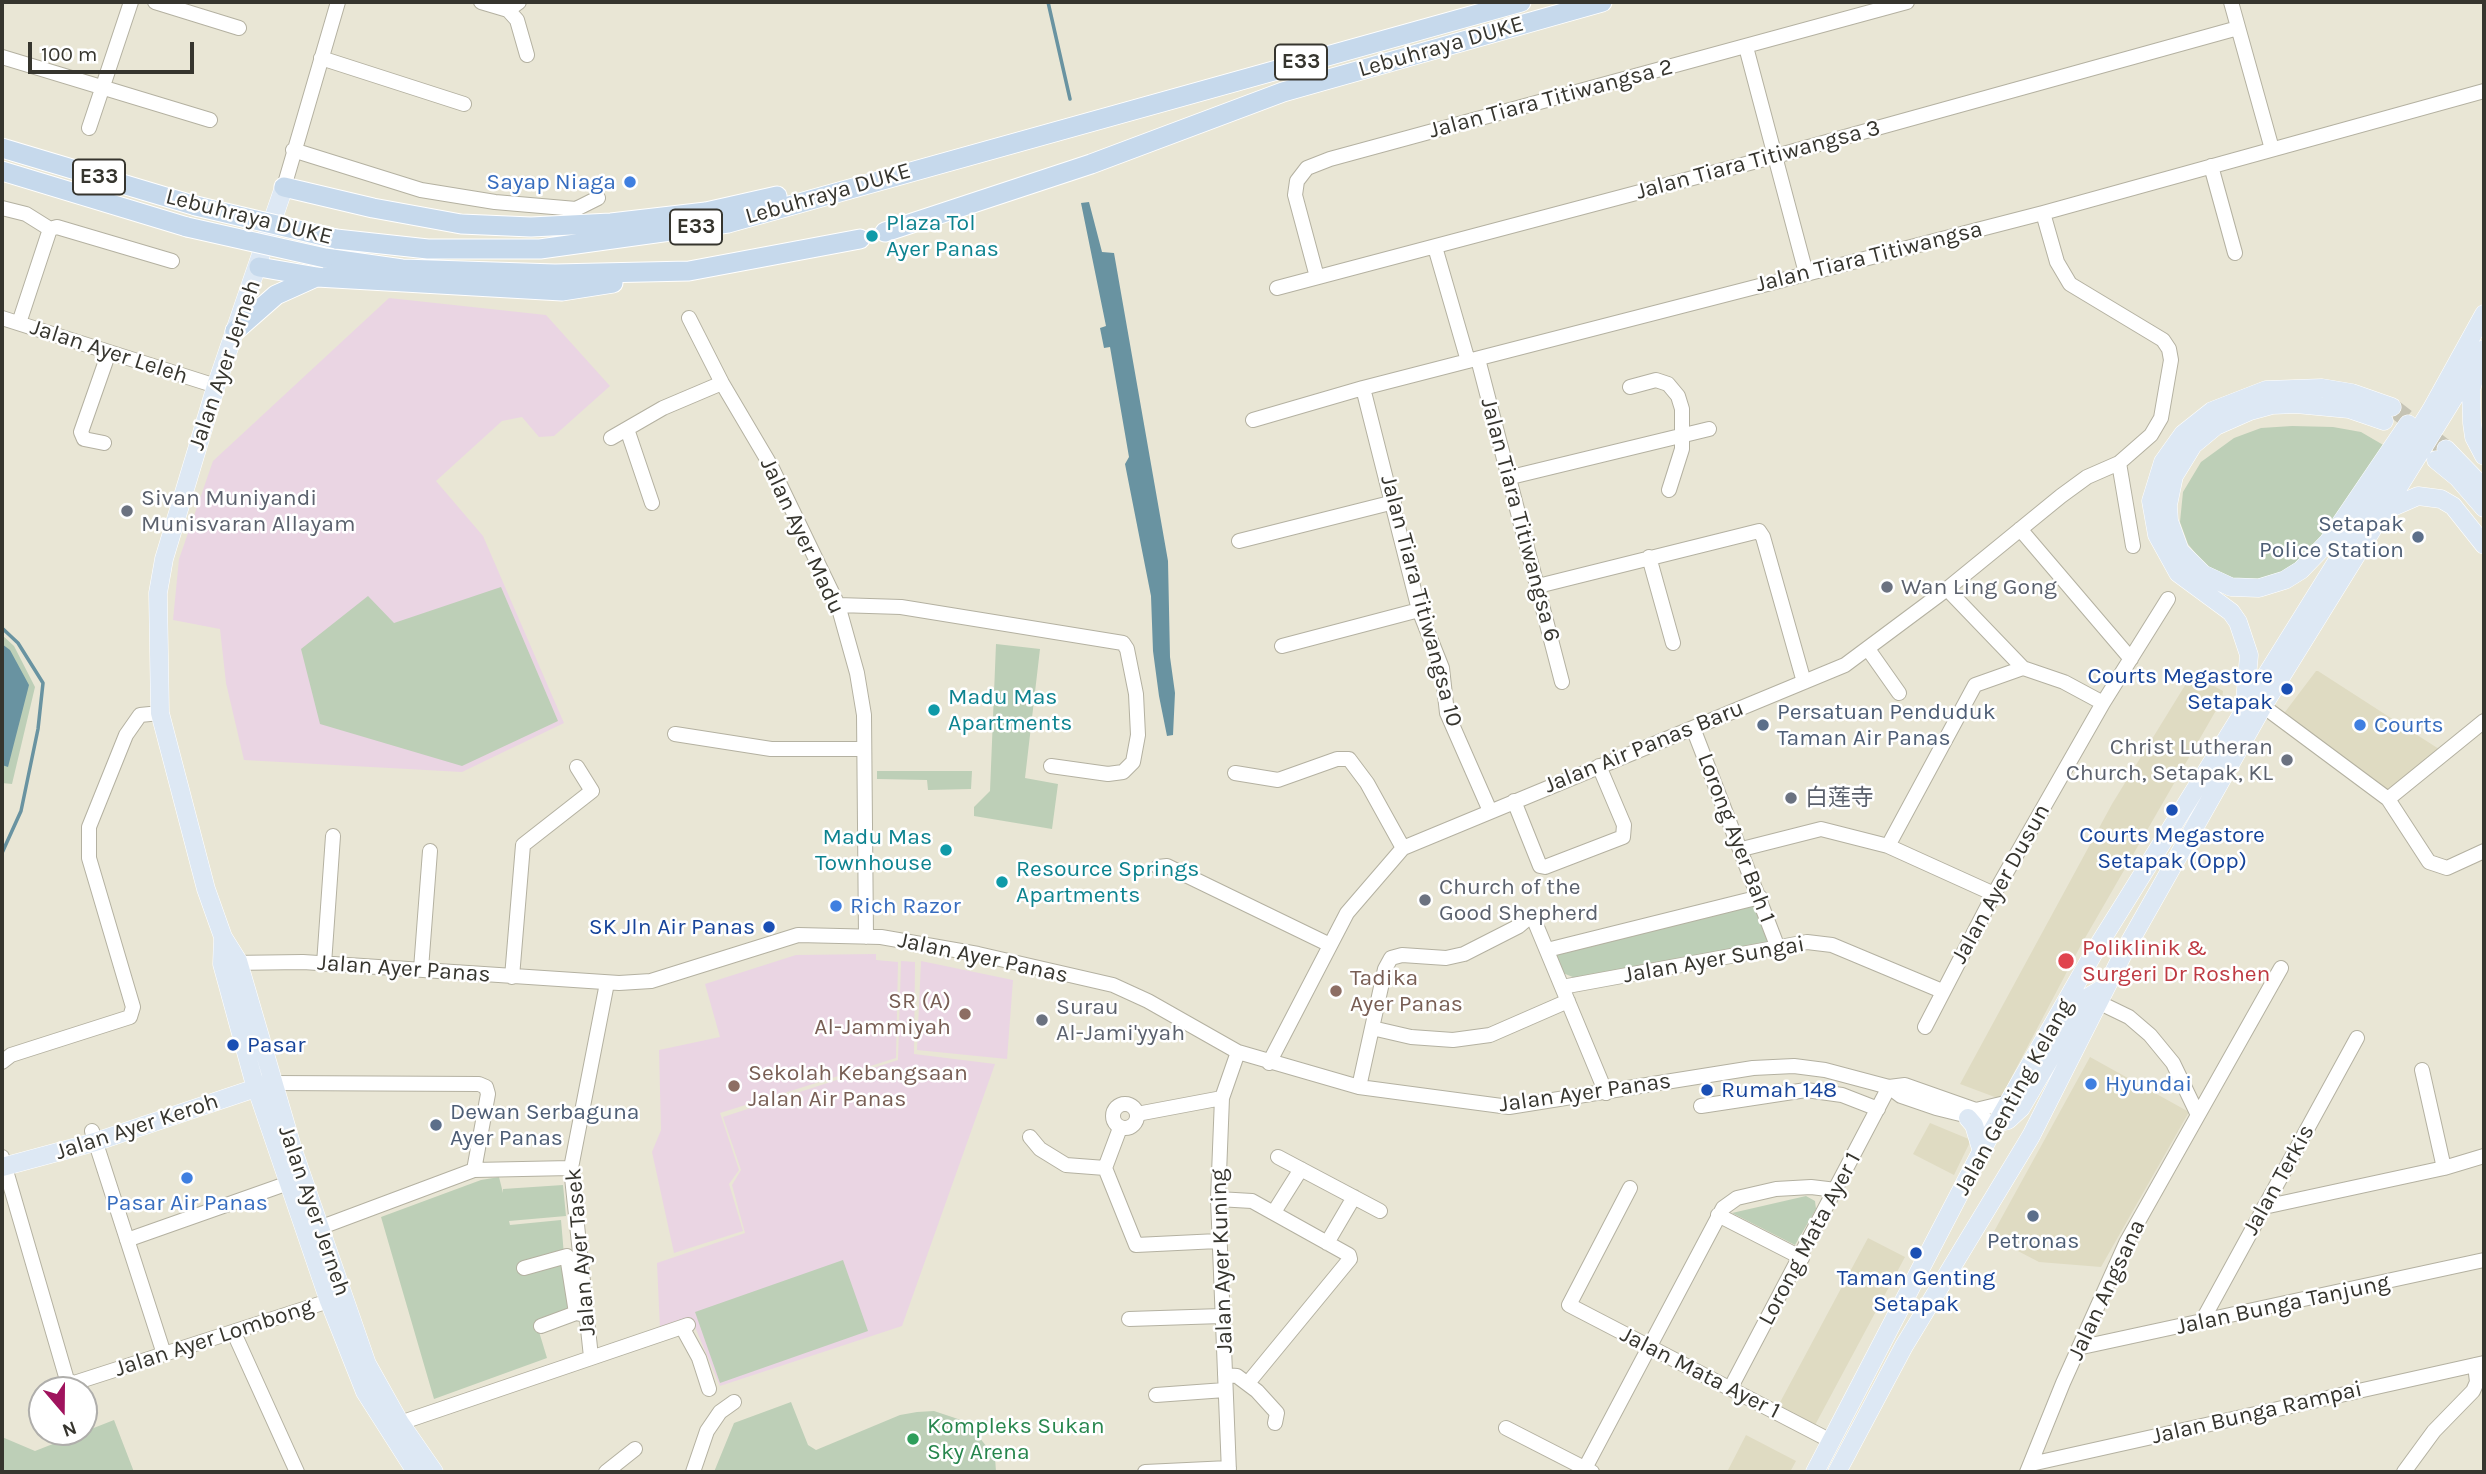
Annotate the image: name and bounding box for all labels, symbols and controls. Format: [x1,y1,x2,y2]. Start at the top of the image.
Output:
street label: Lebuhraya DUKE [1355,10,1527,84]
scale bar [32,28,198,72]
text: 100 m [41,42,98,66]
road number: E33 [1275,44,1327,80]
street label: Jalan Tiara Titiwangsa 2 [1426,53,1676,145]
street label: Jalan Tiara Titiwangsa 3 [1633,114,1883,206]
street label: Lebuhraya DUKE [742,157,914,231]
road number: E33 [73,160,125,194]
place label: Sayap Niaga [486,168,616,196]
marker: Sayap Niaga [622,174,638,190]
street label: Lebuhraya DUKE [163,183,335,251]
place label: Plaza Tol Ayer Panas [886,209,999,263]
road number: E33 [670,210,722,244]
street label: Jalan Tiara Titiwangsa [1753,215,1985,299]
marker: Plaza Tol Ayer Panas [864,228,880,244]
street label: Jalan Ayer Jerneh [183,276,267,454]
street label: Jalan Ayer Leleh [27,314,191,390]
street label: Jalan Tiara Titiwangsa 6 [1474,395,1566,645]
street label: Jalan Ayer Madu [754,454,850,618]
street label: Jalan Tiara Titiwangsa 10 [1374,472,1468,730]
place label: Sivan Muniyandi Munisvaran Allayam [141,484,355,538]
marker: Sivan Muniyandi Munisvaran Allayam [119,503,135,519]
place label: Setapak Police Station [2259,510,2404,564]
marker: Setapak Police Station [2410,529,2426,545]
place label: Wan Ling Gong [1901,573,2057,601]
marker: Wan Ling Gong [1879,579,1895,595]
place label: Courts Megastore Setapak [2088,662,2273,716]
marker: Courts Megastore Setapak [2279,681,2295,697]
place label: Madu Mas Apartments [948,683,1072,737]
street label: Jalan Air Panas Baru [1540,694,1748,800]
place label: Persatuan Penduduk Taman Air Panas [1777,698,1996,752]
marker: Madu Mas Apartments [926,702,942,718]
place label: Courts [2374,711,2444,739]
marker: Persatuan Penduduk Taman Air Panas [1755,717,1771,733]
marker: Courts [2352,717,2368,733]
place label: Christ Lutheran Church, Setapak, KL [2066,733,2273,787]
street label: Lorong Ayer Bah 1 [1691,749,1781,927]
marker: Christ Lutheran Church, Setapak, KL [2279,752,2295,768]
place label: 白莲寺 [1805,784,1874,812]
marker: 白莲寺 [1783,790,1799,806]
street label: Jalan Ayer Dusun [1946,799,2056,969]
marker: Courts Megastore Setapak (Opp) [2164,802,2180,818]
place label: Courts Megastore Setapak (Opp) [2079,821,2265,875]
place label: Madu Mas Townhouse [815,823,932,877]
marker: Madu Mas Townhouse [938,842,954,858]
place label: Resource Springs Apartments [1016,855,1199,909]
place label: Church of the Good Shepherd [1439,873,1599,927]
marker: Resource Springs Apartments [994,874,1010,890]
place label: Rich Razor [850,892,961,920]
marker: Church of the Good Shepherd [1417,892,1433,908]
marker: Rich Razor [828,898,844,914]
place label: SK Jln Air Panas [589,913,755,941]
marker: SK Jln Air Panas [761,919,777,935]
street label: Jalan Ayer Panas [895,926,1071,990]
street label: Jalan Ayer Sungai [1621,930,1807,990]
place label: Poliklinik & Surgeri Dr Roshen [2082,934,2270,988]
street label: Jalan Ayer Panas [317,949,491,989]
marker: Poliklinik & Surgeri Dr Roshen [2056,951,2076,971]
place label: Tadika Ayer Panas [1350,964,1463,1018]
marker: Tadika Ayer Panas [1328,983,1344,999]
place label: SR (A) Al-Jammiyah [814,987,951,1041]
place label: Surau Al-Jami'yyah [1056,993,1185,1047]
street label: Jalan Genting Kelang [1948,994,2080,1200]
marker: SR (A) Al-Jammiyah [957,1006,973,1022]
marker: Surau Al-Jami'yyah [1034,1012,1050,1028]
place label: Pasar [247,1031,305,1059]
marker: Pasar [225,1037,241,1053]
place label: Sekolah Kebangsaan Jalan Air Panas [748,1059,968,1113]
street label: Jalan Ayer Panas [1497,1067,1673,1119]
place label: Hyundai [2105,1070,2192,1098]
place label: Rumah 148 [1721,1076,1837,1104]
marker: Hyundai [2083,1076,2099,1092]
marker: Sekolah Kebangsaan Jalan Air Panas [726,1078,742,1094]
marker: Rumah 148 [1699,1082,1715,1098]
street label: Jalan Ayer Keroh [52,1088,222,1166]
place label: Dewan Serbaguna Ayer Panas [450,1098,639,1152]
marker: Dewan Serbaguna Ayer Panas [428,1117,444,1133]
street label: Jalan Terkis [2237,1120,2321,1240]
street label: Jalan Ayer Jerneh [272,1122,356,1300]
street label: Lorong Mata Ayer 1 [1753,1148,1867,1330]
street label: Jalan Ayer Tasek [560,1167,602,1337]
street label: Jalan Ayer Kuning [1205,1168,1239,1354]
marker: Pasar Air Panas [179,1170,195,1186]
place label: Pasar Air Panas [106,1189,268,1217]
marker: Petronas [2025,1208,2041,1224]
street label: Jalan Angsana [2062,1215,2152,1365]
place label: Petronas [1987,1227,2079,1255]
marker: Taman Genting Setapak [1908,1245,1924,1261]
place label: Taman Genting Setapak [1837,1264,1995,1318]
street label: Jalan Bunga Tanjung [2174,1269,2392,1341]
street label: Jalan Ayer Lombong [111,1293,317,1383]
street label: Jalan Mata Ayer 1 [1615,1321,1785,1425]
street label: Jalan Bunga Rampai [2149,1375,2365,1451]
north arrow [28,1376,98,1446]
place label: Kompleks Sukan Sky Arena [927,1412,1105,1466]
text: N [59,1416,80,1442]
marker: Kompleks Sukan Sky Arena [905,1431,921,1447]

